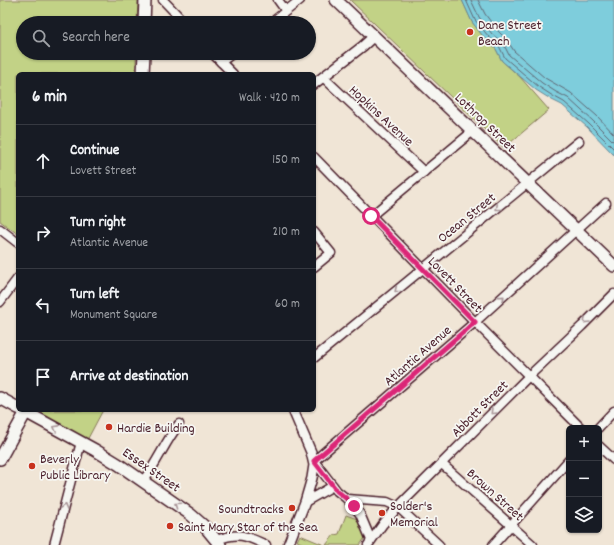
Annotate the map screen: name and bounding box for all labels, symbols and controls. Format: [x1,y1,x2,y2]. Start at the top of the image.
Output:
search box [16,16,316,60]
place label: Dane Street Beach [478,16,542,52]
icon: search [30,27,52,49]
text: Search here [62,27,130,49]
marker: Dane Street Beach [465,27,475,37]
street label: Hopkins Avenue [344,81,417,152]
text: 6 min [32,86,67,110]
text: Walk · 420 m [239,89,300,108]
street label: Lothrop Street [449,89,520,158]
text: Continue [70,140,119,162]
icon: ahead [32,150,54,172]
text: 150 m [272,151,300,170]
text: Lovett Street [70,162,136,181]
street label: Ocean Street [434,189,501,248]
one-way arrow [495,203,502,210]
route start [362,207,380,225]
text: Turn right [70,212,126,234]
icon: right [32,222,54,244]
text: 210 m [272,223,300,242]
text: Atlantic Avenue [70,234,148,253]
street label: Lovett Street [423,253,487,318]
text: Turn left [70,284,119,306]
one-way arrow [395,285,402,292]
icon: left [32,294,54,316]
text: 60 m [275,295,300,314]
one-way arrow [497,296,505,303]
text: Monument Square [70,306,157,325]
one-way arrow [584,316,591,324]
street label: Atlantic Avenue [380,321,457,392]
icon: arrive [32,366,54,388]
text: Arrive at destination [70,366,188,388]
street label: Abbott Street [447,376,513,442]
one-way arrow [490,407,498,415]
place label: Hardie Building [117,419,195,439]
marker: Hardie Building [104,422,114,432]
one-way arrow [52,425,60,433]
map controls [566,425,602,533]
button: + [566,425,602,461]
street label: Essex Street [118,443,184,498]
place label: Beverly Public Library [40,450,110,486]
marker: Beverly Public Library [27,461,37,471]
button: − [566,461,602,497]
street label: Brown Street [462,464,528,527]
route end [345,497,363,515]
place label: Solder's Memorial [390,497,439,533]
button: layers [566,497,602,533]
place label: Soundtracks [218,500,284,520]
one-way arrow [175,503,182,510]
marker: Soundtracks [287,503,297,513]
one-way arrow [59,504,68,511]
marker: Solder's Memorial [377,508,387,518]
place label: Saint Mary Star of the Sea [178,518,318,538]
marker: Saint Mary Star of the Sea [165,521,175,531]

